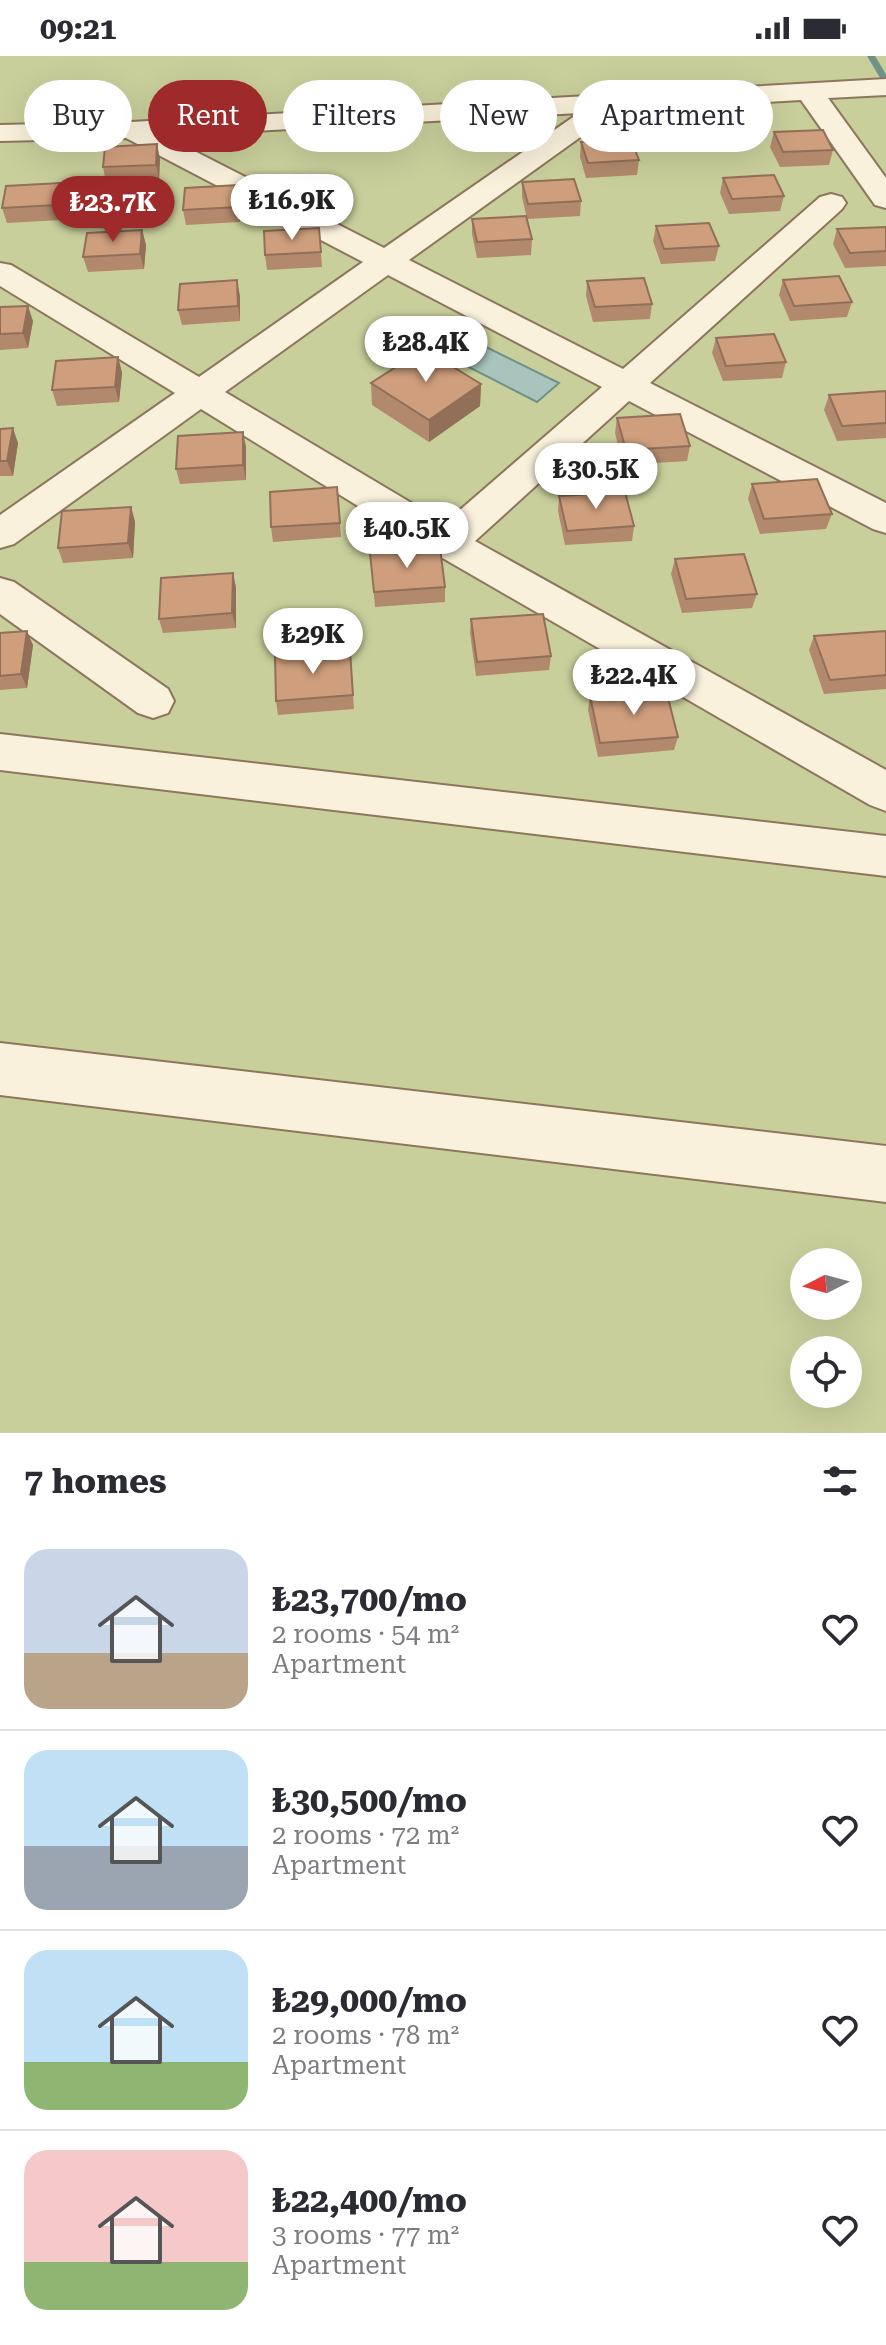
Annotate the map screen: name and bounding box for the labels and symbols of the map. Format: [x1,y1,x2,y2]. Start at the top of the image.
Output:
pin: ₺16.9K [227,174,357,242]
pin: ₺23.7K [48,176,178,244]
pin: ₺28.4K [361,316,491,384]
pin: ₺30.5K [531,443,661,511]
pin: ₺40.5K [342,502,472,570]
pin: ₺29K [266,608,360,676]
pin: ₺22.4K [569,649,699,717]
north arrow [790,1248,862,1320]

